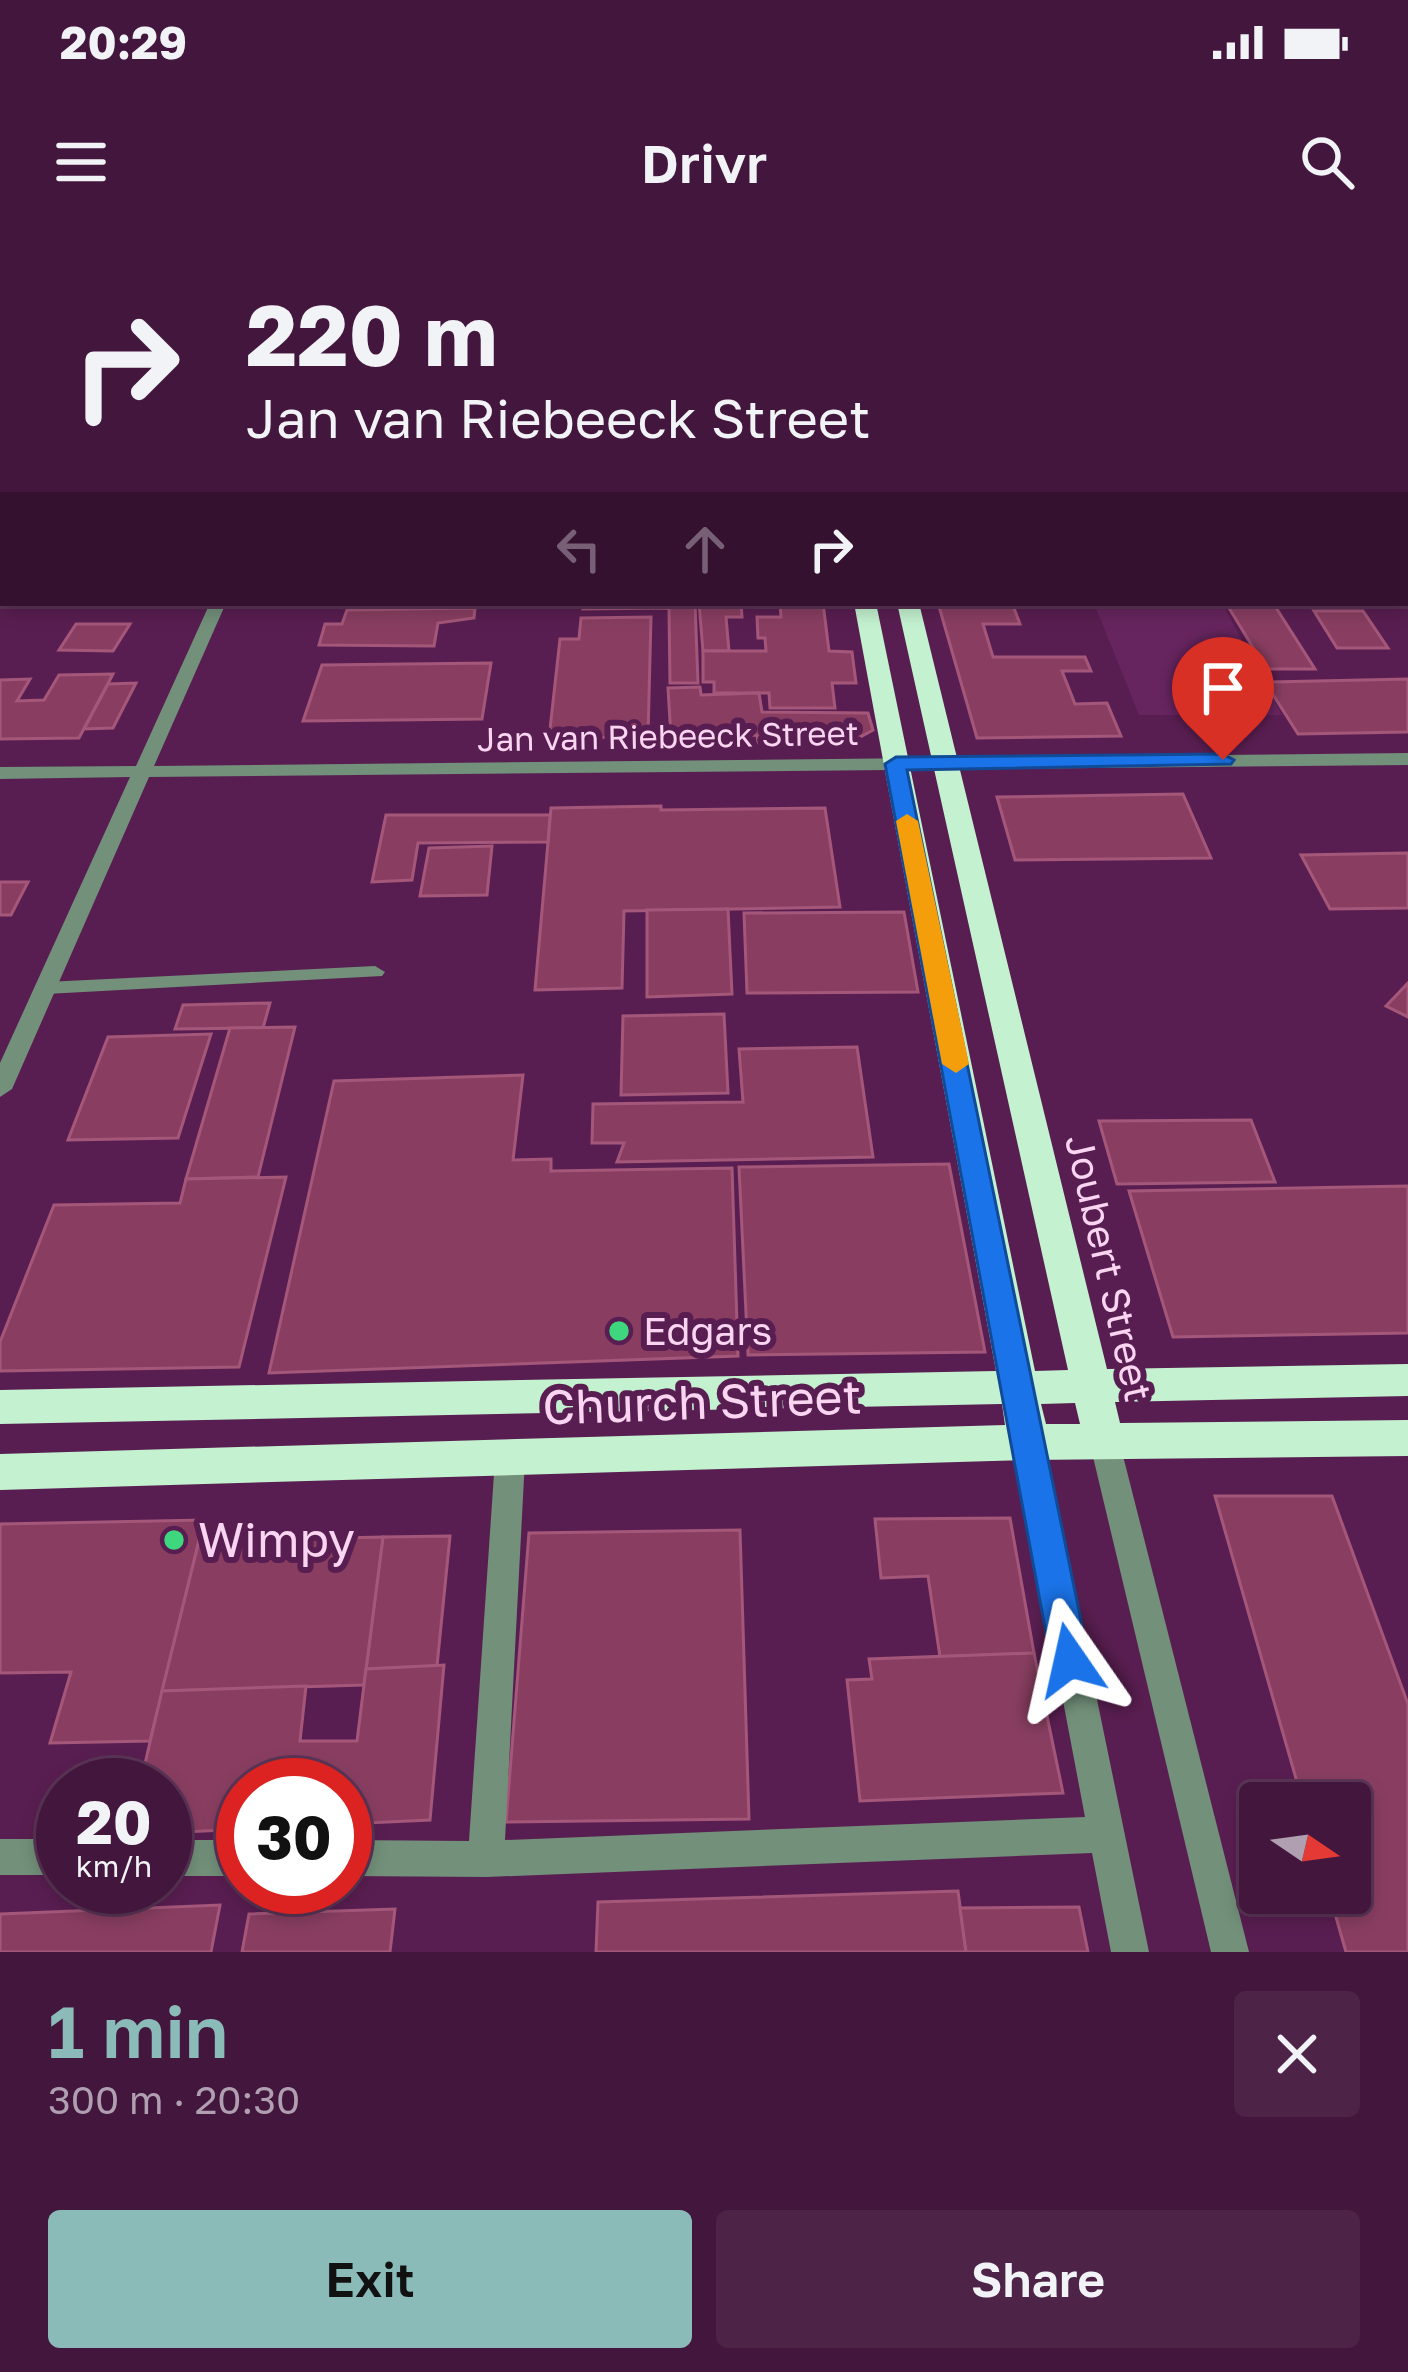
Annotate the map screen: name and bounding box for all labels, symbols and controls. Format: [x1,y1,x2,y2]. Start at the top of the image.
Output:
text: 20:29 [60,15,187,69]
icon: menu [48,129,114,195]
icon: search [1294,129,1360,195]
text: Drivr [641,130,767,195]
text: 220 m [246,284,498,384]
icon: right [48,288,204,444]
text: Jan van Riebeeck Street [246,385,871,450]
icon: left [546,516,612,582]
icon: ahead [672,516,738,582]
icon: right [798,516,864,582]
pin [1172,637,1274,760]
icon: arrive [1190,655,1256,721]
street label: Jan van Riebeeck Street [477,713,859,758]
street label: Joubert Street [1056,1130,1163,1406]
place label: Edgars [643,1307,772,1354]
marker: Edgars [606,1318,632,1344]
street label: Church Street [541,1366,862,1436]
place label: Wimpy [198,1510,355,1568]
marker: Wimpy [161,1527,187,1553]
position arrow [1007,1597,1133,1723]
speed limit sign: 30 [216,1758,372,1914]
north arrow [1239,1782,1371,1914]
map controls [1239,1782,1371,1914]
text: 20 [76,1785,152,1857]
text: km/h [76,1848,152,1884]
text: 1 min [48,1987,228,2074]
button: close [1234,1991,1360,2117]
text: 300 m · 20:30 [48,2076,300,2123]
button: Exit [48,2210,692,2348]
button: Share [716,2210,1360,2348]

